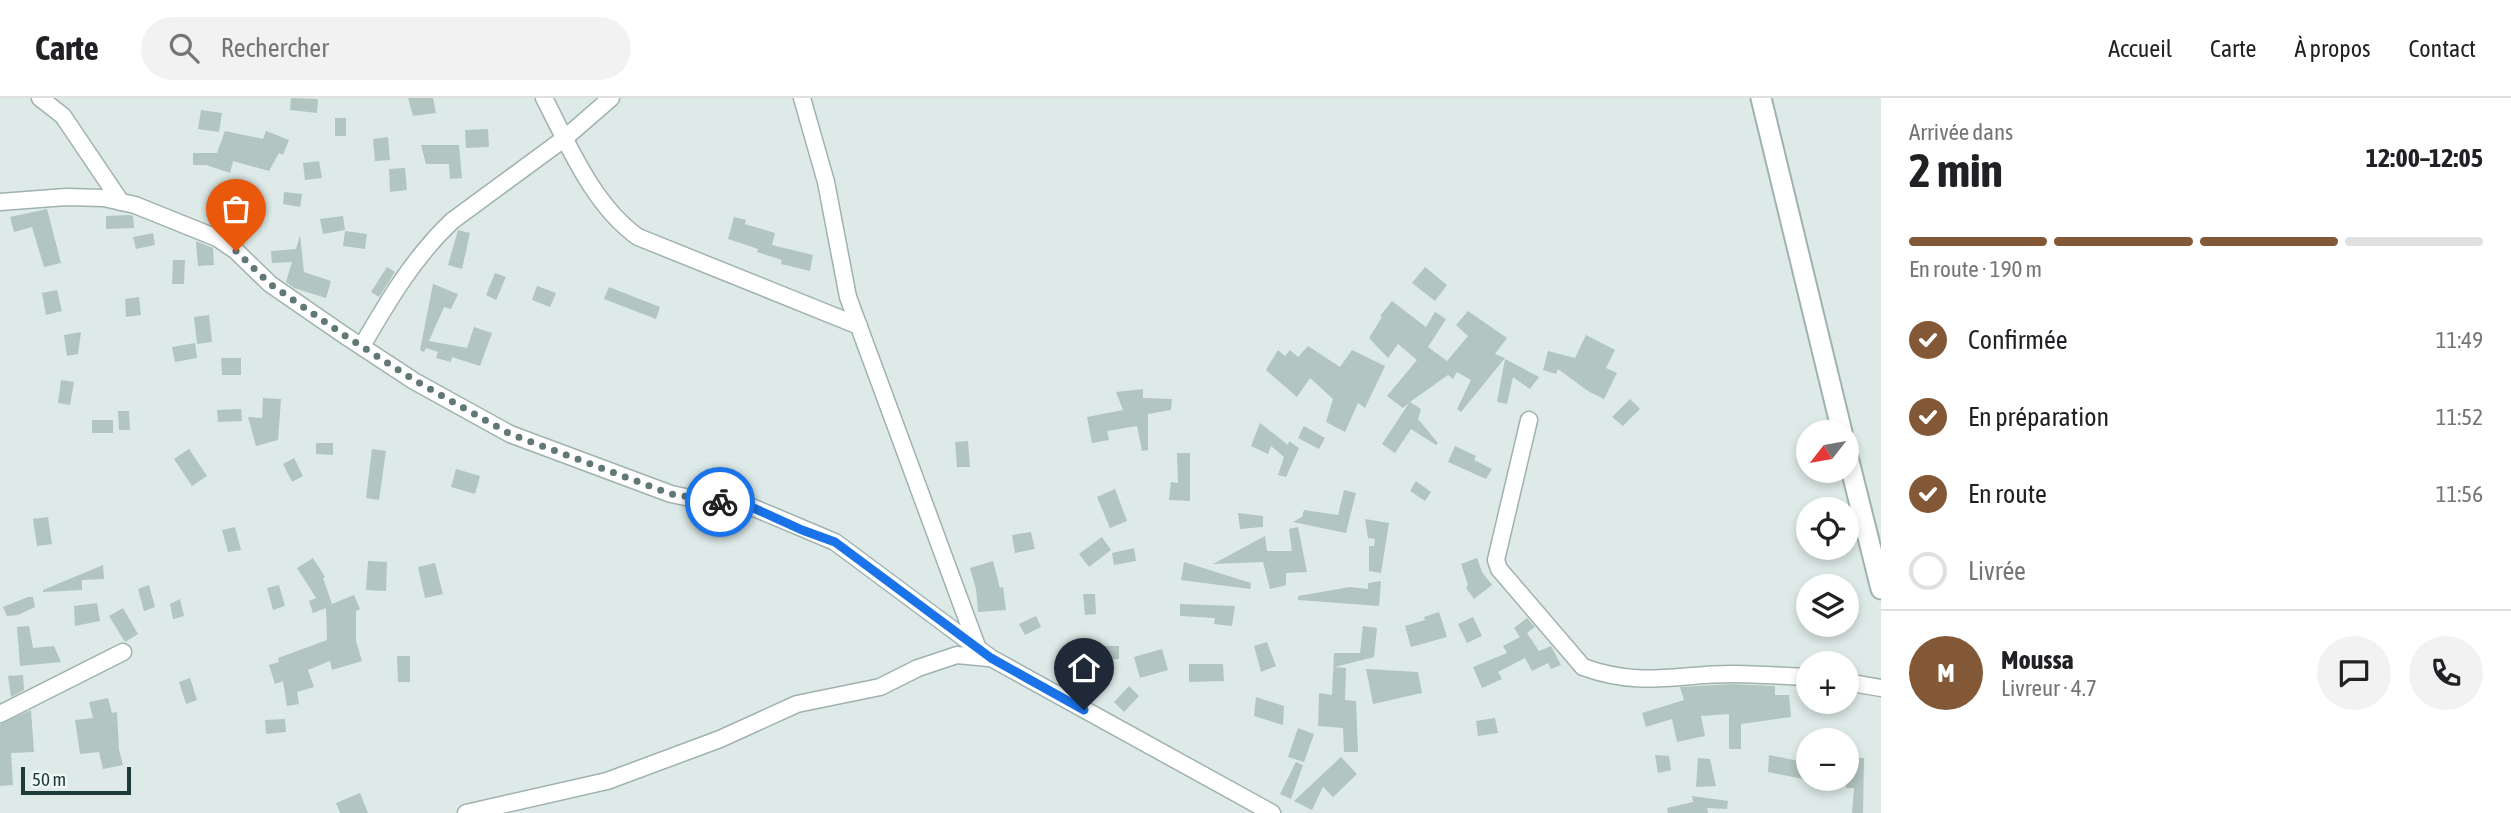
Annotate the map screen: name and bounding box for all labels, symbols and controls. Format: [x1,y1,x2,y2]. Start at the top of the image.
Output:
search box [141,17,631,80]
text: Carte [35,29,99,67]
icon: search [165,29,203,67]
text: Rechercher [221,33,329,63]
text: Accueil [2108,35,2172,62]
text: Carte [2210,35,2256,62]
text: À propos [2294,35,2370,62]
text: Contact [2408,35,2476,62]
text: Arrivée dans [1909,119,2013,145]
text: 12:00–12:05 [2366,143,2483,173]
text: 2 min [1909,144,2003,197]
pin [206,179,266,251]
icon: bag [217,190,255,228]
text: En route · 190 m [1909,256,2042,282]
icon: check [1909,321,1947,359]
text: Confirmée [1968,325,2068,355]
text: 11:49 [2436,327,2483,353]
icon: check [1909,398,1947,436]
text: En préparation [1968,402,2109,432]
text: 11:52 [2436,404,2483,430]
north arrow [1796,420,1858,483]
map controls [1796,420,1859,791]
courier [685,467,755,537]
icon: check [1909,475,1947,513]
text: En route [1968,479,2047,509]
text: 11:56 [2436,481,2483,507]
icon: bike [701,483,739,521]
button: locate [1796,497,1859,560]
text: Livrée [1968,556,2026,586]
button: layers [1796,574,1859,637]
button: chat [2317,636,2391,710]
button: phone [2409,636,2483,710]
pin [1054,638,1114,710]
text: Moussa [2001,645,2074,675]
icon: home [1065,649,1103,687]
button: + [1796,651,1859,714]
text: M [1937,658,1955,688]
text: Livreur · 4.7 [2001,675,2097,701]
button: − [1796,728,1859,791]
scale bar [21,764,131,796]
text: 50 m [32,768,66,790]

